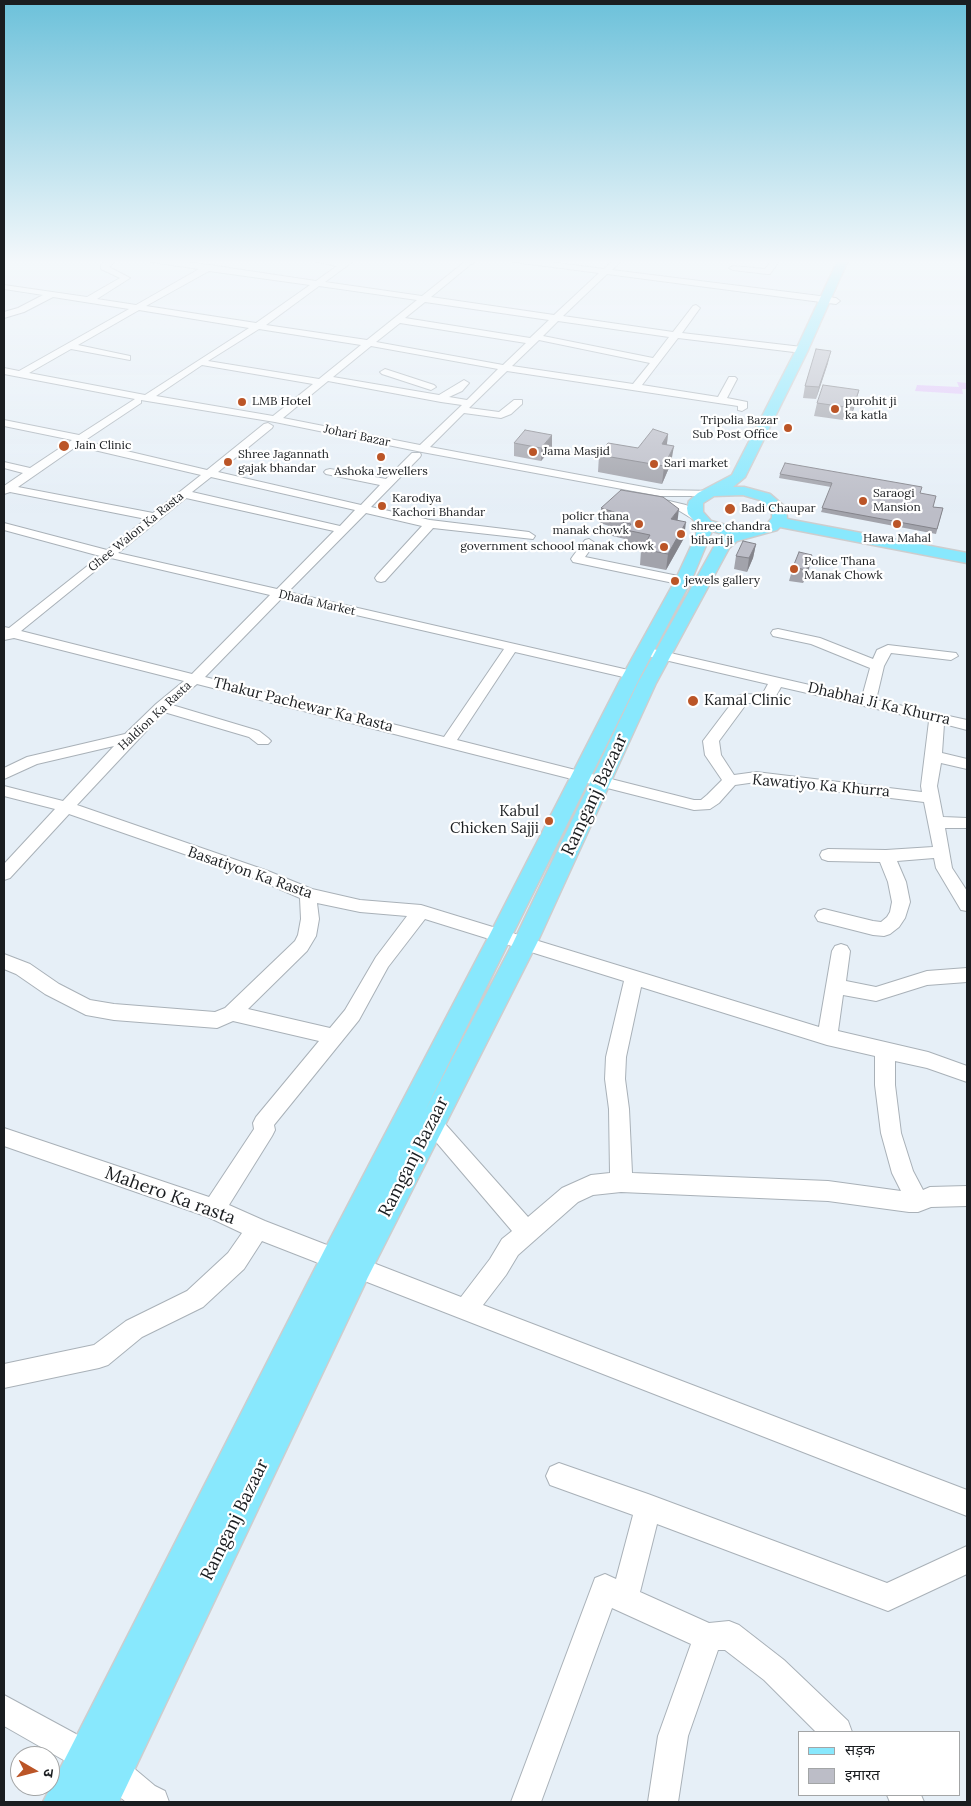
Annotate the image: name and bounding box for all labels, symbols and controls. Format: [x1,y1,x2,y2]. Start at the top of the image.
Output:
place label: LMB Hotel [252,395,311,409]
place label: purohit ji ka katla [845,395,897,423]
marker: LMB Hotel [236,396,248,408]
marker: purohit ji ka katla [829,403,841,415]
place label: Tripolia Bazar Sub Post Office [692,414,778,442]
street label: Johari Bazar [322,422,392,450]
marker: Tripolia Bazar Sub Post Office [782,422,794,434]
marker: Jain Clinic [57,439,71,453]
place label: Jain Clinic [75,439,131,453]
place label: Jama Masjid [543,445,610,459]
marker: Jama Masjid [527,446,539,458]
place label: Shree Jagannath gajak bhandar [238,448,329,476]
marker: Ashoka Jewellers [375,451,387,463]
marker: Shree Jagannath gajak bhandar [222,456,234,468]
place label: Sari market [664,457,728,471]
marker: Sari market [648,458,660,470]
place label: Ashoka Jewellers [334,465,428,479]
place label: Saraogi Mansion [873,487,921,515]
street label: Ghee Walon Ka Rasta [85,489,187,575]
place label: Karodiya Kachori Bhandar [392,492,485,520]
marker: Saraogi Mansion [857,495,869,507]
marker: Karodiya Kachori Bhandar [376,500,388,512]
marker: Badi Chaupar [723,502,737,516]
place label: Badi Chaupar [741,502,816,516]
place label: policr thana manak chowk [552,510,629,538]
marker: policr thana manak chowk [633,518,645,530]
marker: Hawa Mahal [891,518,903,530]
place label: shree chandra bihari ji [691,520,770,548]
marker: shree chandra bihari ji [675,528,687,540]
place label: Hawa Mahal [863,532,931,546]
place label: government schoool manak chowk [460,540,654,554]
marker: government schoool manak chowk [658,541,670,553]
place label: Police Thana Manak Chowk [804,555,883,583]
marker: Police Thana Manak Chowk [788,563,800,575]
place label: jewels gallery [685,574,760,588]
marker: jewels gallery [669,575,681,587]
street label: Dhada Market [277,587,357,619]
street label: Thakur Pachewar Ka Rasta [211,674,395,736]
street label: Haldion Ka Rasta [116,679,194,753]
street label: Dhabhai Ji Ka Khurra [806,679,952,729]
place label: Kamal Clinic [704,692,791,710]
marker: Kamal Clinic [686,694,700,708]
street label: Ramganj Bazaar [557,731,633,859]
street label: Kawatiyo Ka Khurra [751,771,891,801]
place label: Kabul Chicken Sajji [450,803,539,838]
marker: Kabul Chicken Sajji [543,815,555,827]
street label: Basatiyon Ka Rasta [185,843,315,903]
street label: Ramganj Bazaar [374,1093,454,1221]
street label: Mahero Ka rasta [102,1162,238,1230]
street label: Ramganj Bazaar [196,1456,274,1584]
legend [798,1731,961,1796]
text: सड़क [845,1740,875,1759]
north arrow [10,1746,60,1796]
text: इमारत [845,1765,880,1784]
text: उ [39,1768,58,1778]

